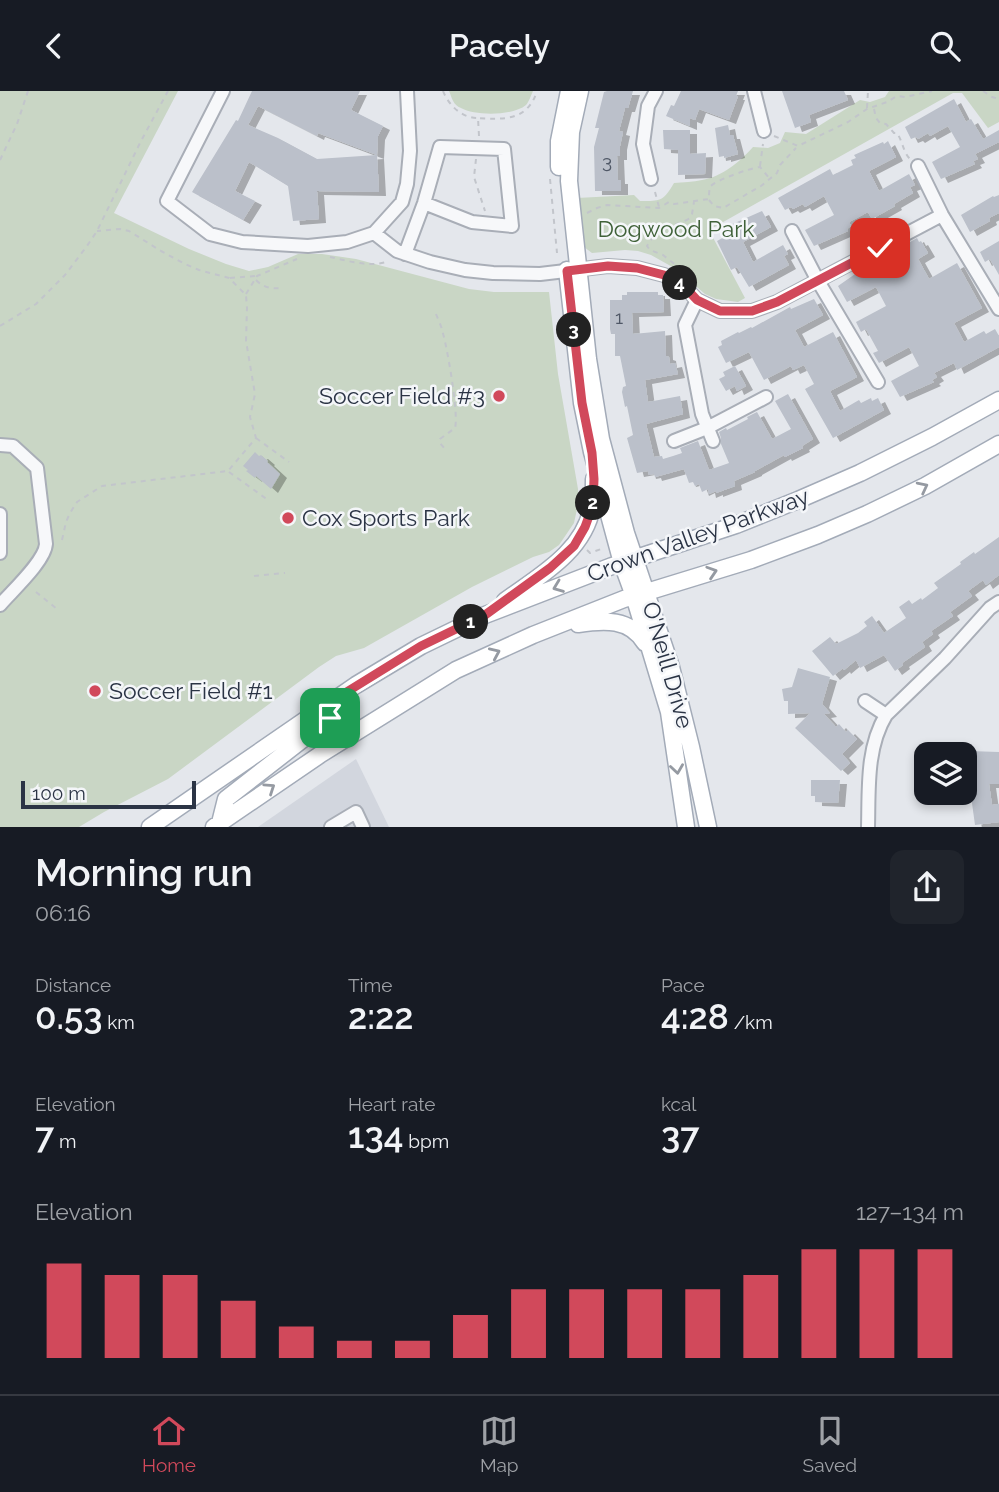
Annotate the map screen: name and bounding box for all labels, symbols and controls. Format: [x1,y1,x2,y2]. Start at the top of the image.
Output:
icon: back [35,27,73,65]
text: Pacely [449,27,550,64]
icon: search [926,27,964,65]
house number: 3 [602,150,612,172]
park label: Dogwood Park [597,215,755,242]
pin [850,218,910,278]
icon: check [861,229,899,267]
pin: 4 [662,265,698,301]
text: 4 [674,271,685,293]
house number: 1 [615,306,623,328]
pin: 3 [556,313,592,347]
text: 3 [568,318,579,340]
place label: Soccer Field #3 [319,382,485,409]
marker: Soccer Field #3 [491,388,507,404]
street label: Crown Valley Parkway [583,482,813,587]
one-way arrow [915,482,928,496]
pin: 2 [576,485,610,521]
text: 2 [587,491,598,513]
place label: Cox Sports Park [302,504,470,531]
marker: Cox Sports Park [280,510,296,526]
one-way arrow [705,566,718,580]
one-way arrow [552,578,564,592]
street label: O'Neill Drive [638,598,699,731]
pin: 1 [454,605,489,639]
text: 1 [466,610,475,632]
one-way arrow [487,647,500,661]
place label: Soccer Field #1 [109,677,273,704]
marker: Soccer Field #1 [87,683,103,699]
pin [300,688,360,748]
icon: arrive [311,699,349,737]
map controls [914,742,977,805]
button: layers [914,742,977,805]
one-way arrow [670,763,685,775]
scale bar [21,778,196,810]
text: 100 m [32,782,86,804]
one-way arrow [262,784,275,796]
text: Morning run [35,850,253,895]
button: share [890,850,964,924]
text: 06:16 [35,899,91,926]
text: Distance [35,974,111,996]
text: Time [348,974,392,996]
text: Pace [661,974,705,996]
text: 0.53 [35,996,102,1037]
text: 2:22 [348,996,413,1037]
text: 4:28 [661,996,729,1037]
text: km [102,1011,135,1033]
text: /km [729,1011,773,1033]
text: Elevation [35,1093,116,1115]
text: Heart rate [348,1093,436,1115]
text: kcal [661,1093,697,1115]
text: 7 [35,1115,54,1156]
text: 134 [348,1115,403,1156]
text: 37 [661,1115,699,1156]
text: m [54,1130,77,1152]
text: bpm [403,1130,449,1152]
text: Elevation [35,1198,133,1225]
text: 127–134 m [856,1198,964,1225]
tab: Home [142,1412,196,1476]
tab: Map [480,1412,519,1476]
tab: Saved [803,1412,857,1476]

